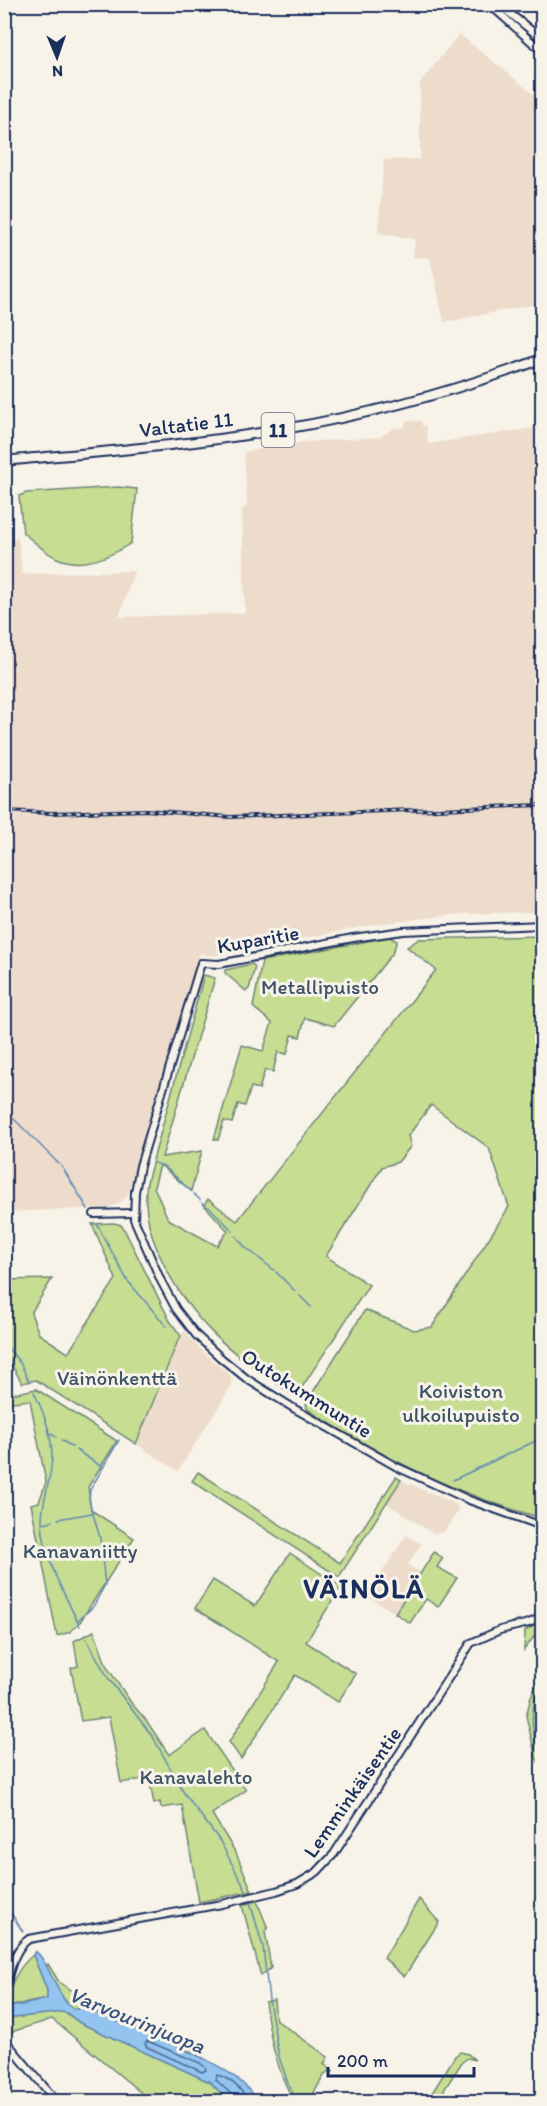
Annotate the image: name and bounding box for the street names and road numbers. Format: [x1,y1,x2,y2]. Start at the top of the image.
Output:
street label: Valtatie 11 [138,406,234,442]
road number: 11 [262,413,294,447]
street label: Kuparitie [215,920,301,958]
street label: Outokummuntie [237,1343,377,1443]
street label: Lemminkäisentie [298,1722,406,1862]

